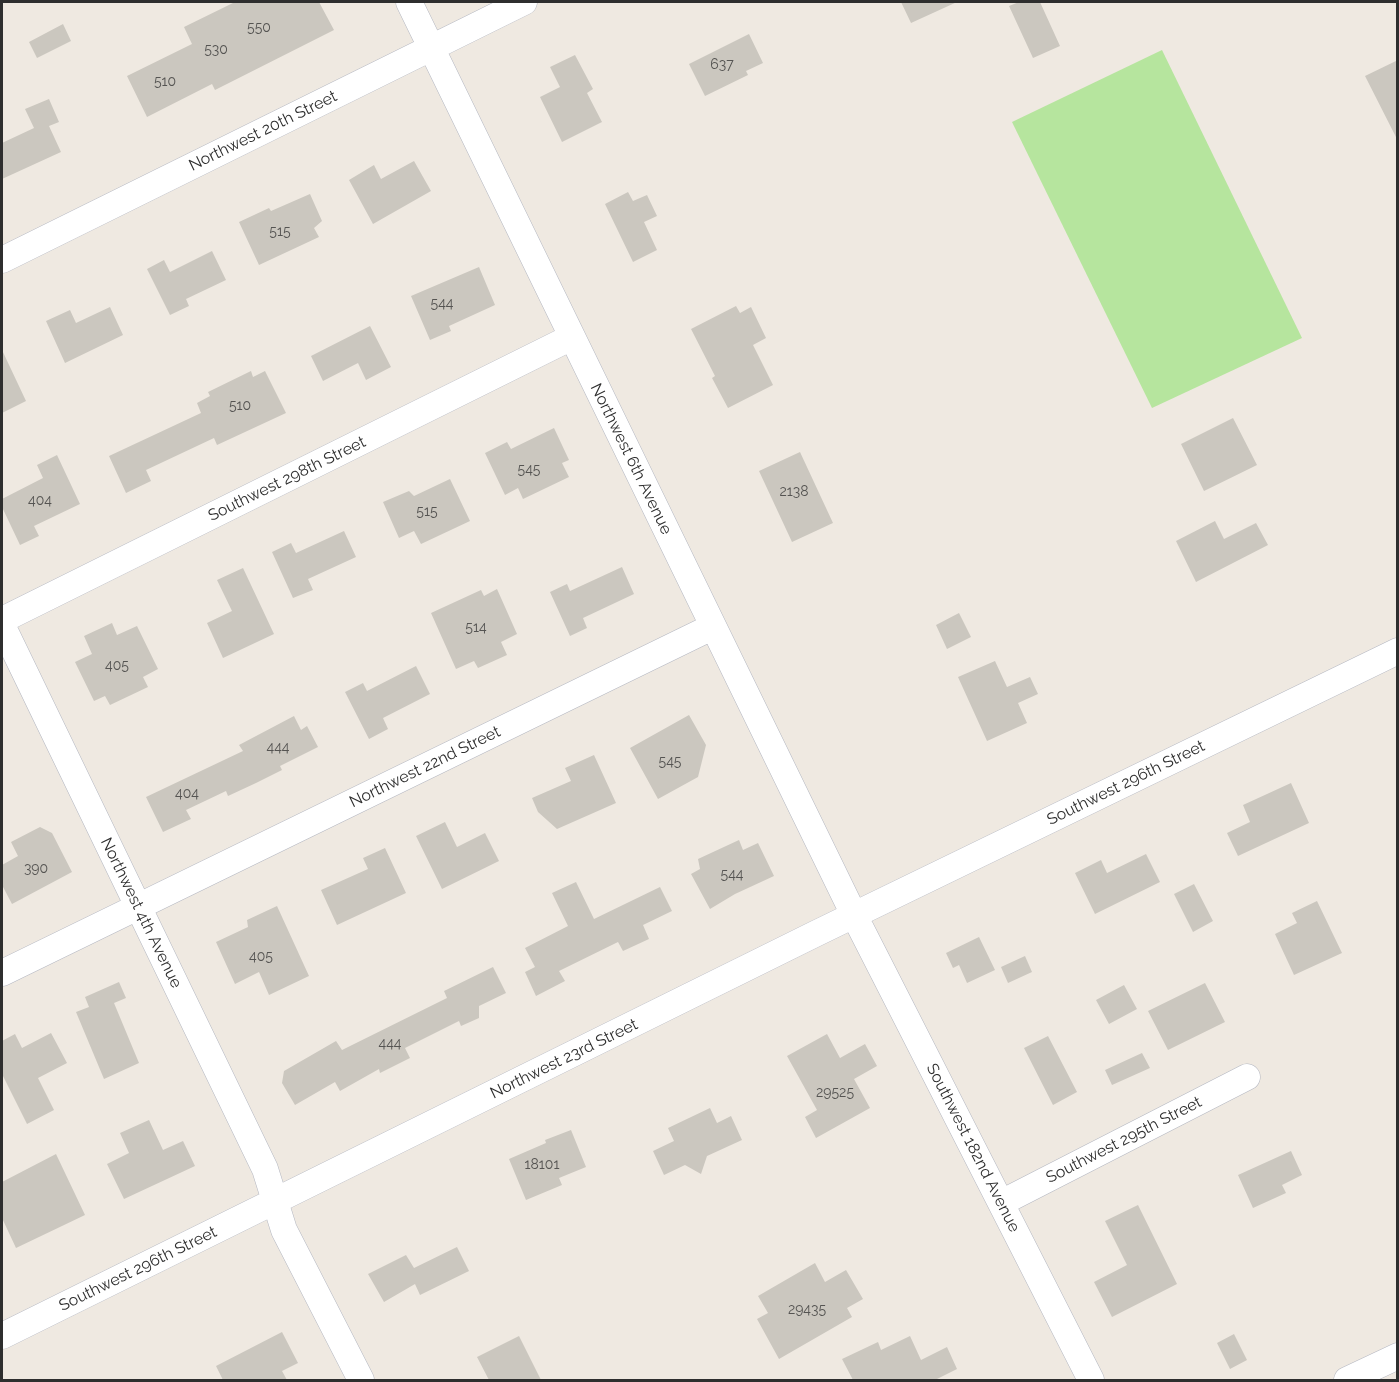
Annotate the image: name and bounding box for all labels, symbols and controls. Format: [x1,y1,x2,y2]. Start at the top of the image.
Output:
house number: 550 [247,20,271,36]
house number: 530 [204,42,228,58]
house number: 637 [710,57,734,73]
house number: 510 [154,74,176,90]
street label: Northwest 20th Street [186,87,340,175]
house number: 515 [269,224,291,240]
house number: 544 [431,296,453,312]
street label: Northwest 6th Avenue [586,380,676,538]
house number: 510 [229,398,251,414]
street label: Southwest 298th Street [205,432,369,526]
house number: 545 [518,462,540,478]
house number: 2138 [779,484,809,500]
house number: 404 [28,493,52,509]
house number: 515 [416,504,438,520]
house number: 514 [465,620,487,636]
house number: 405 [105,658,129,674]
street label: Northwest 22nd Street [346,722,504,812]
street label: Southwest 296th Street [1044,736,1208,830]
house number: 444 [267,740,289,756]
house number: 545 [659,754,681,770]
house number: 404 [175,786,199,802]
street label: Northwest 4th Avenue [96,835,186,991]
house number: 390 [24,861,48,877]
house number: 544 [721,867,743,883]
house number: 405 [249,949,273,965]
street label: Northwest 23rd Street [487,1015,641,1103]
house number: 444 [379,1036,401,1052]
street label: Southwest 182nd Avenue [922,1060,1024,1236]
house number: 29525 [816,1085,854,1101]
street label: Southwest 295th Street [1043,1092,1205,1188]
house number: 18101 [525,1157,559,1173]
street label: Southwest 296th Street [56,1222,220,1316]
house number: 29435 [788,1302,826,1318]

